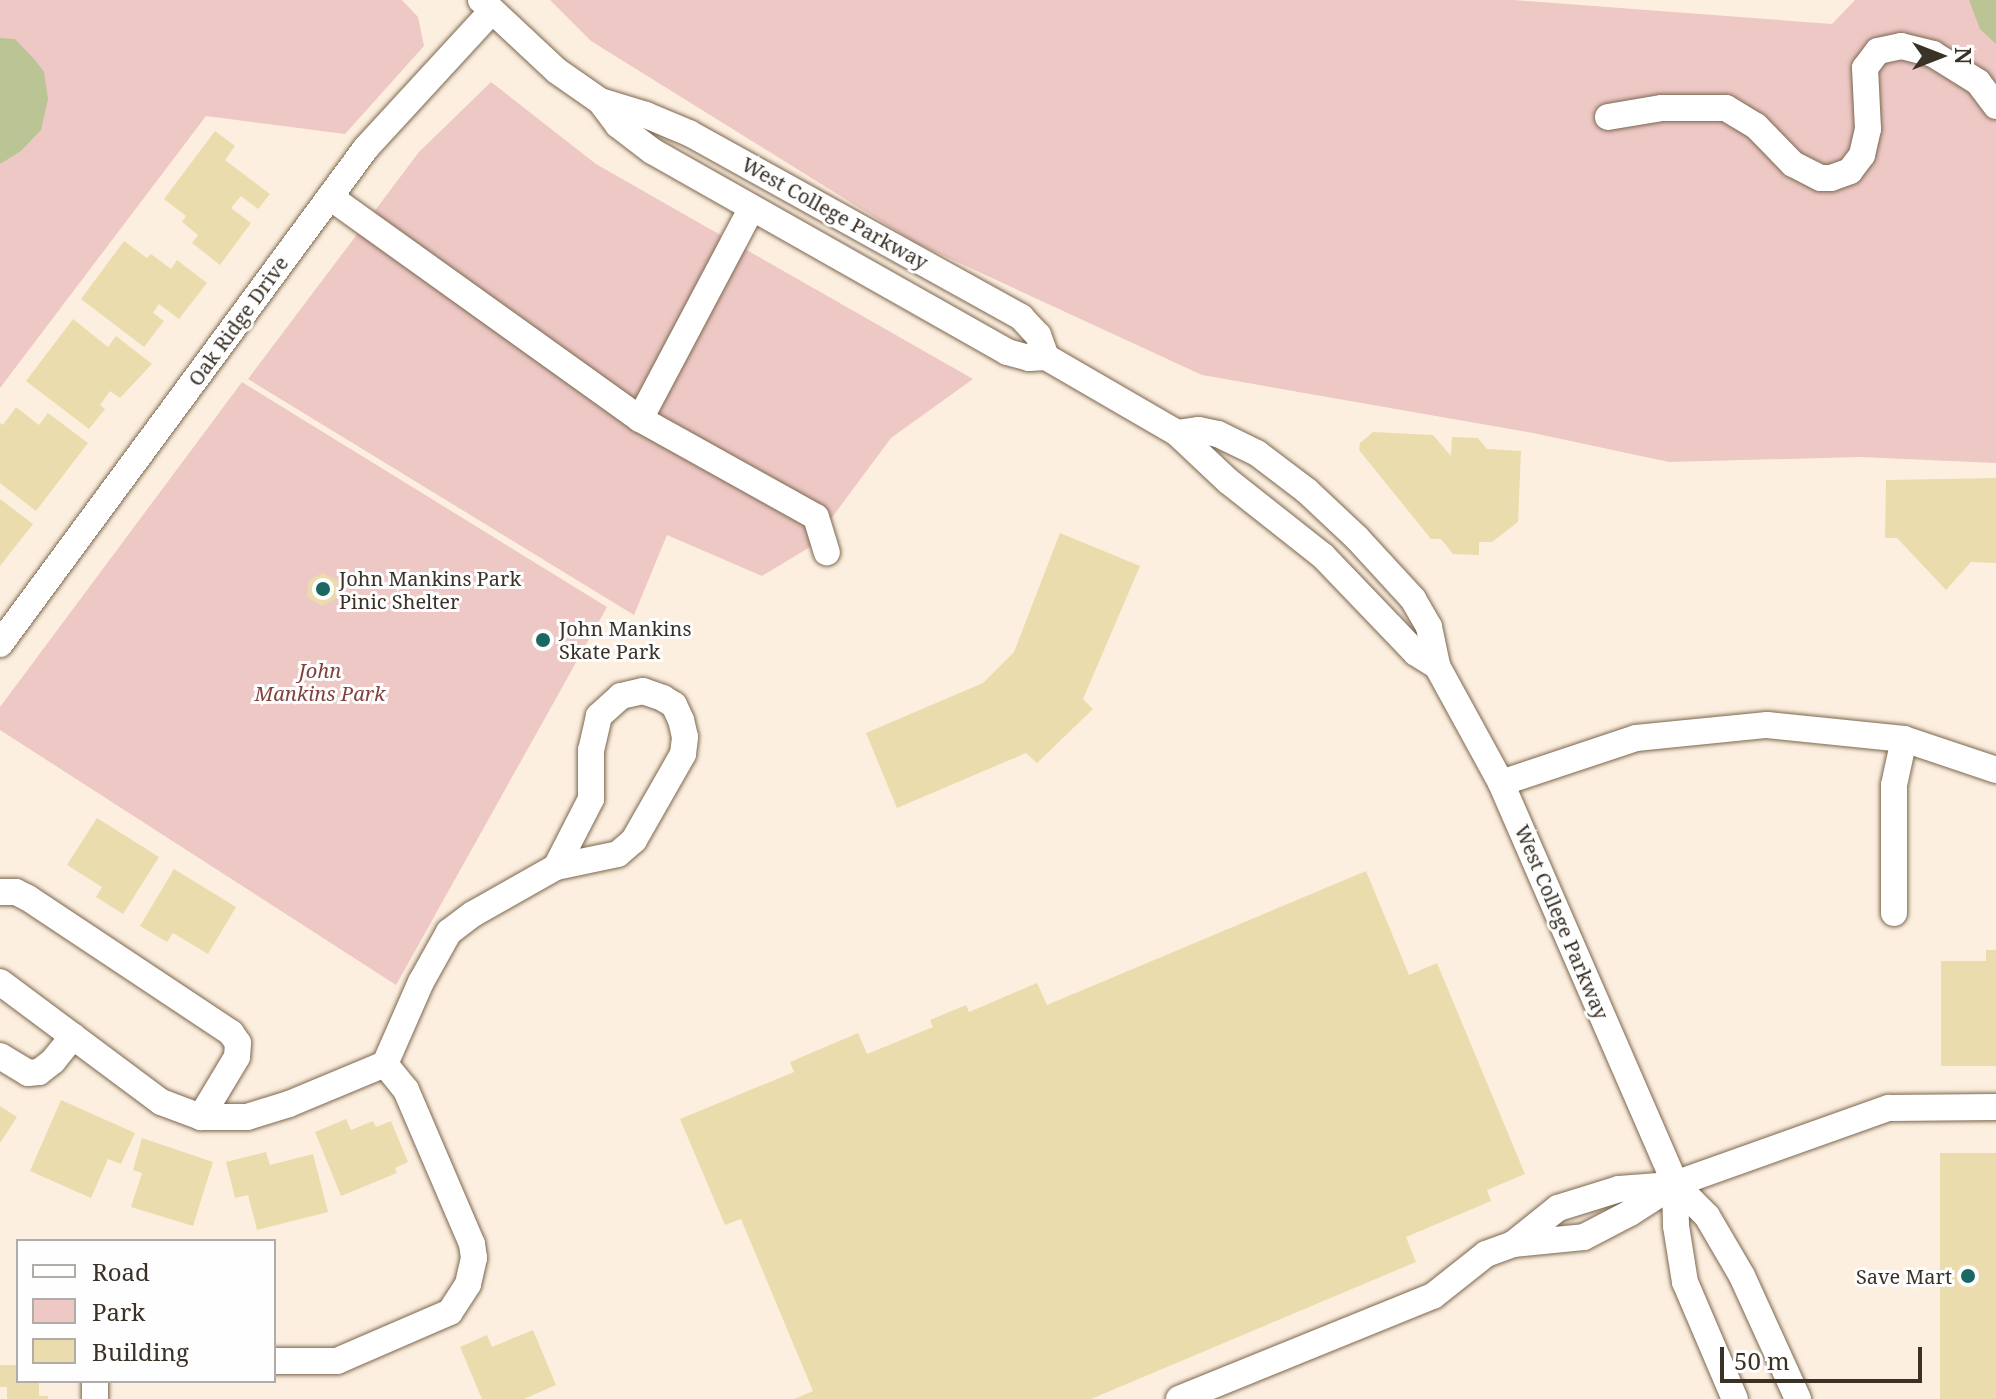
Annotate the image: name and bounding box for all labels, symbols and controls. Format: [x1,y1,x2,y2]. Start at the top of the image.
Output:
north arrow [1900,16,1980,96]
text: N [1949,47,1979,65]
street label: West College Parkway [738,152,932,274]
street label: Oak Ridge Drive [183,252,293,390]
place label: John Mankins Park Pinic Shelter [339,566,521,613]
marker: John Mankins Park Pinic Shelter [314,580,332,598]
place label: John Mankins Skate Park [559,616,691,663]
marker: John Mankins Skate Park [534,631,552,649]
park label: John Mankins Park [255,658,385,705]
street label: West College Parkway [1510,821,1614,1023]
legend [16,1239,276,1383]
text: Road [92,1255,150,1288]
place label: Save Mart [1856,1264,1952,1288]
marker: Save Mart [1959,1267,1977,1285]
text: Park [92,1295,145,1328]
scale bar [1724,1331,1926,1381]
text: Building [92,1335,189,1368]
text: 50 m [1734,1344,1790,1377]

